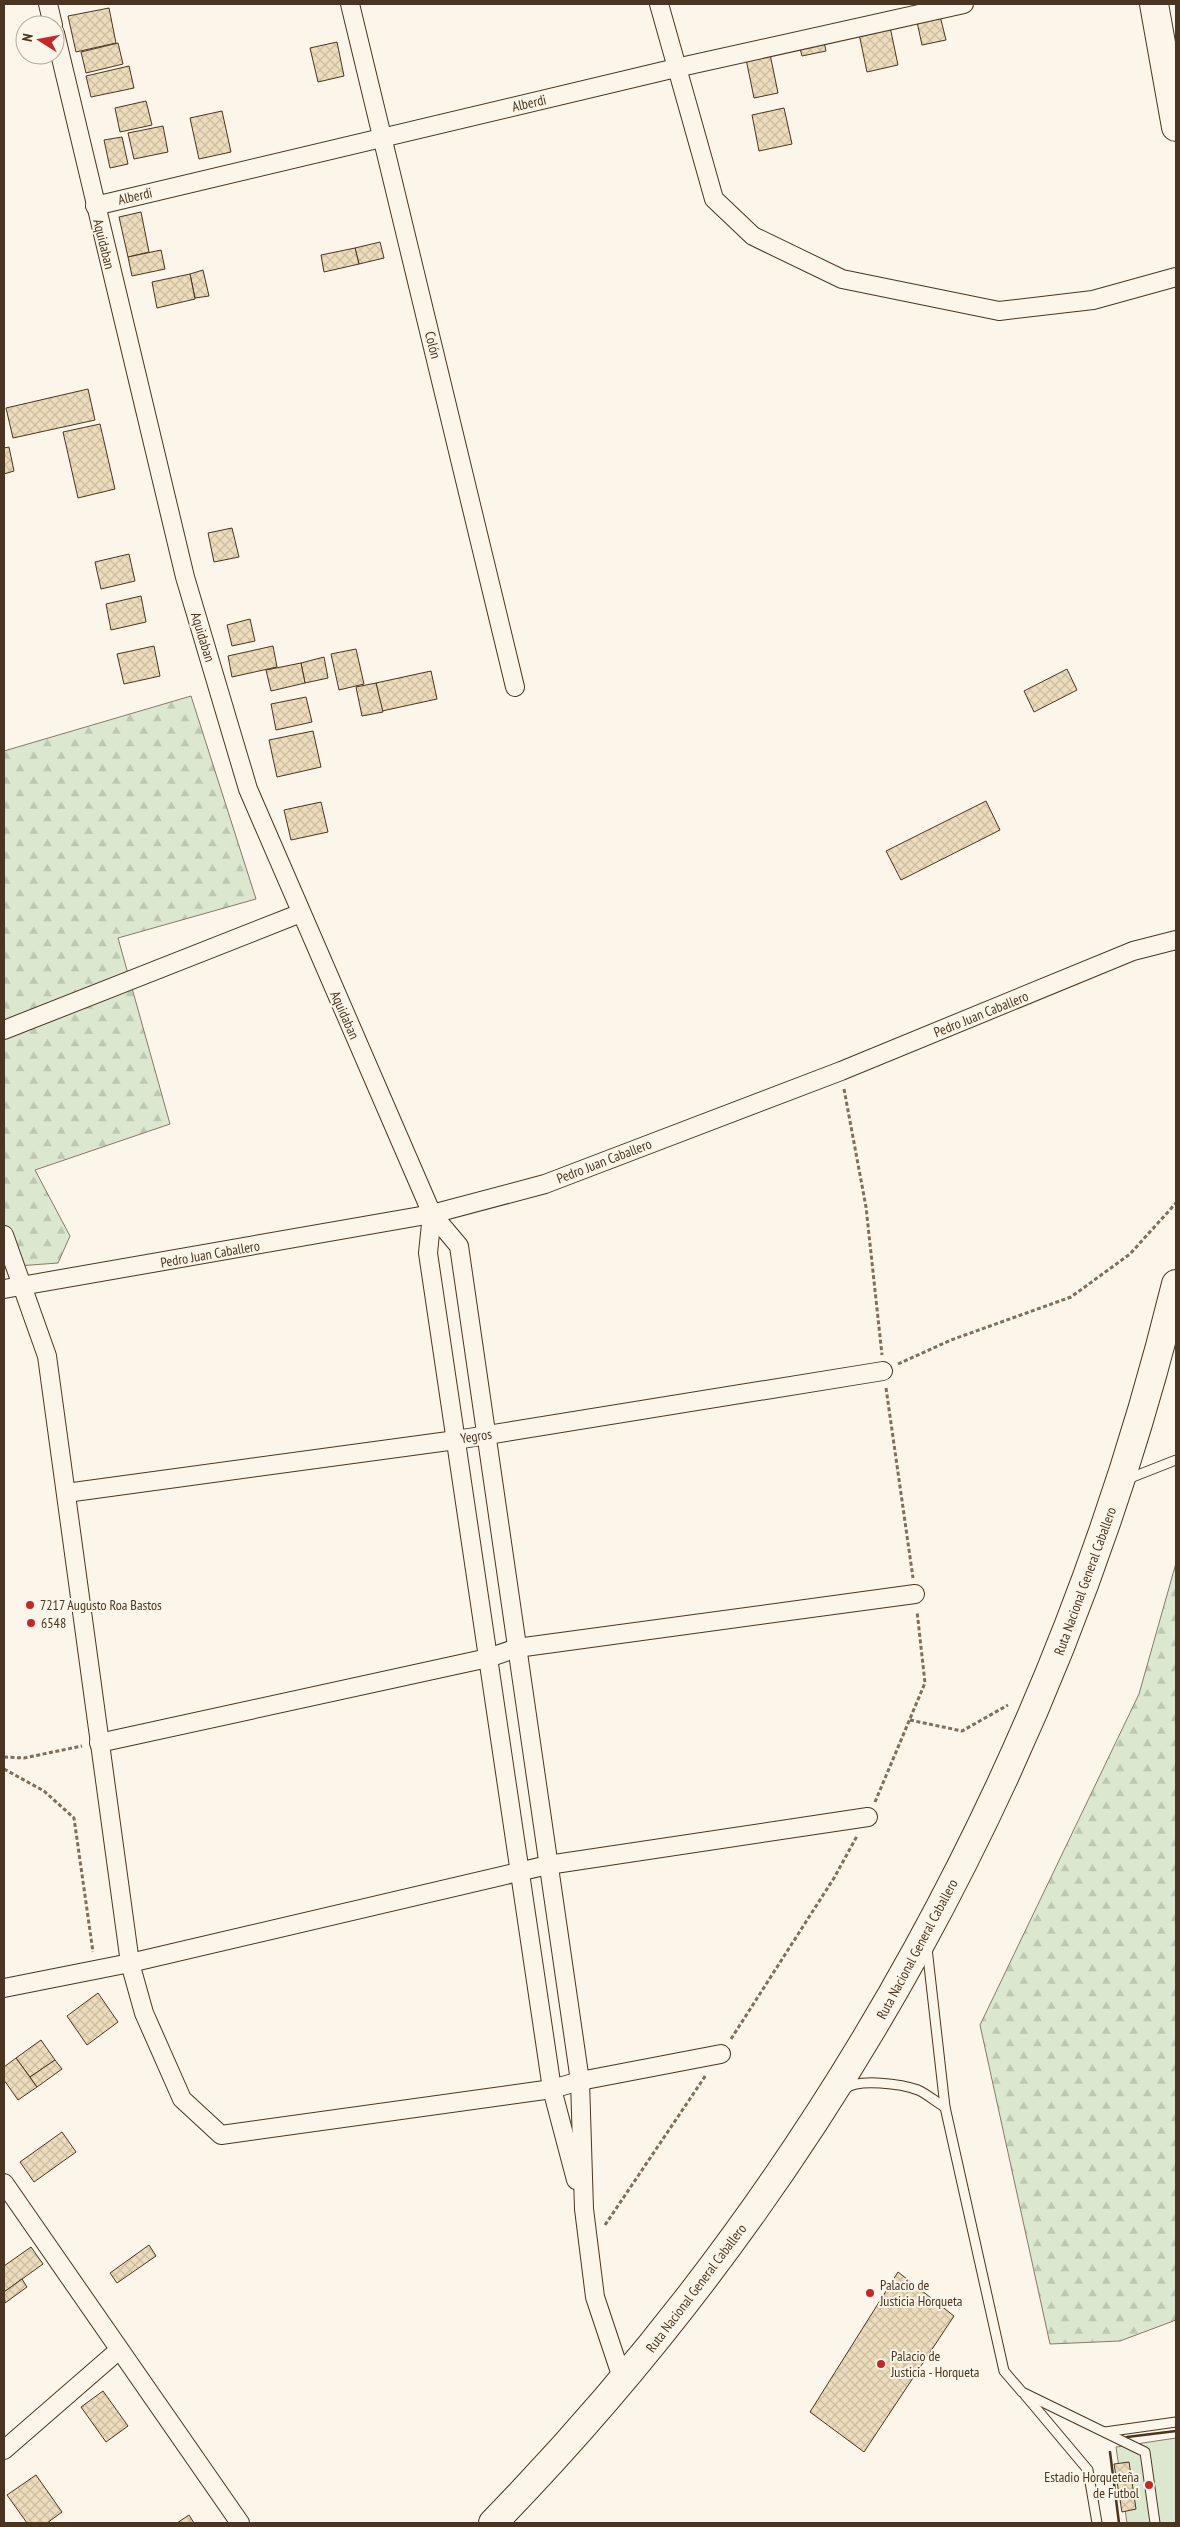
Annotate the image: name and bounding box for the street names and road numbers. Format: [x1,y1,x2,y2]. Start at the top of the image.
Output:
street label: Alberdi [510,90,548,116]
street label: Alberdi [116,183,154,209]
street label: Aquidaban [89,217,119,271]
street label: Colón [421,329,445,361]
street label: Aquidaban [187,610,219,664]
street label: Pedro Juan Caballero [931,987,1031,1041]
street label: Aquidaban [326,988,364,1042]
street label: Pedro Juan Caballero [554,1135,654,1187]
street label: Pedro Juan Caballero [159,1236,261,1272]
street label: Yegros [459,1425,493,1447]
street label: Ruta Nacional General Caballero [1050,1504,1120,1658]
street label: Ruta Nacional General Caballero [872,1876,962,2022]
street label: Ruta Nacional General Caballero [642,2220,750,2356]

